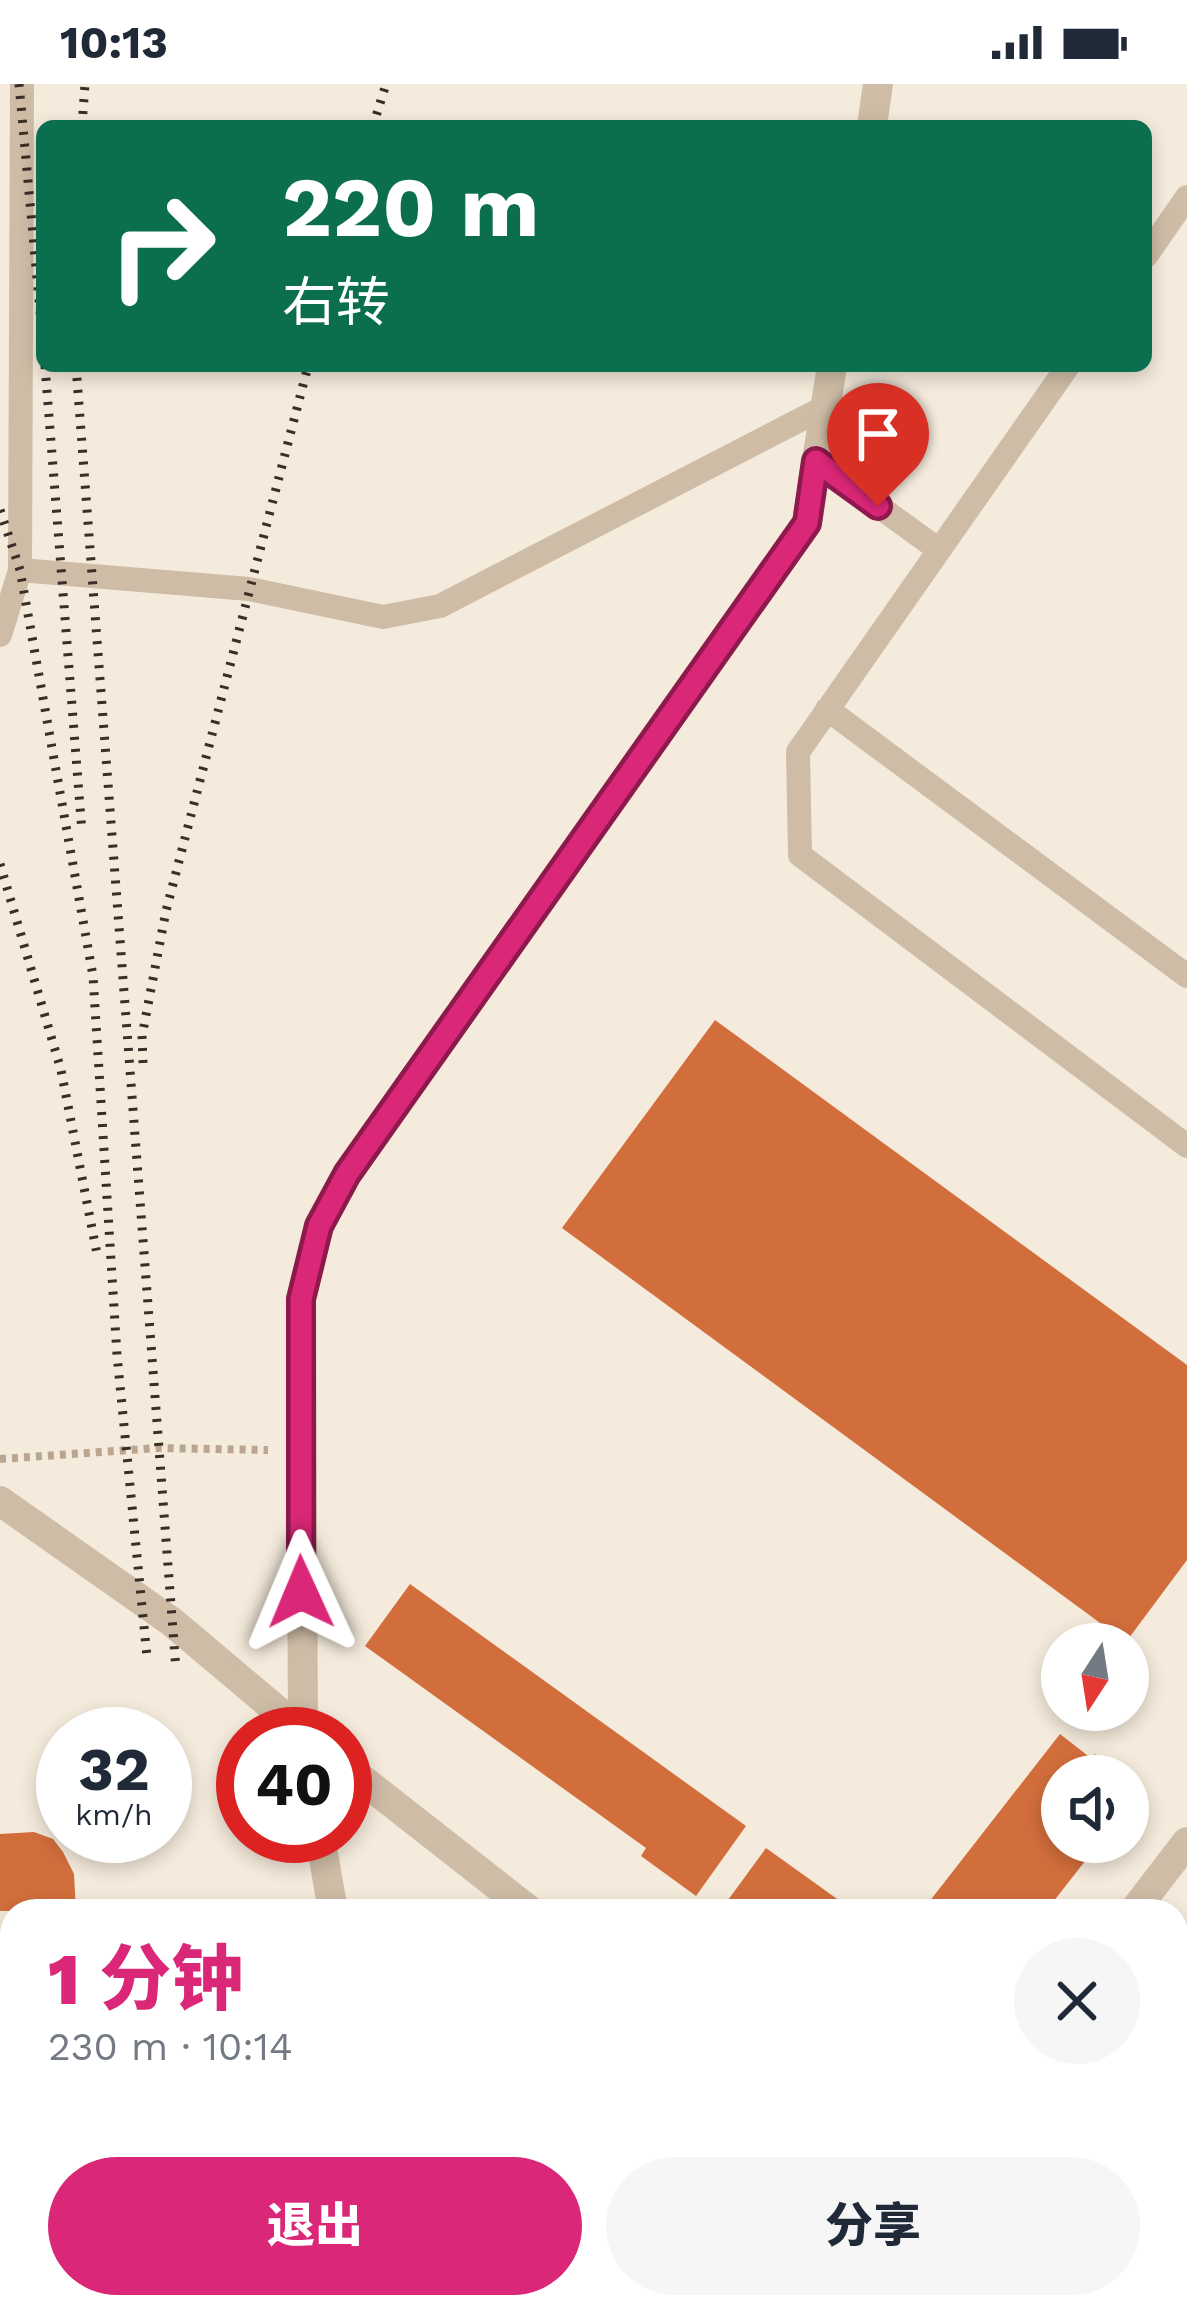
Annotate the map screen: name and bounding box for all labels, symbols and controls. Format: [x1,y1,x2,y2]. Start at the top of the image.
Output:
text: 10:13 [60,16,168,69]
text: 220 m [282,158,539,256]
icon: right [84,168,240,324]
text: 右转 [282,271,390,334]
pin [827,383,929,506]
icon: arrive [845,401,911,467]
position arrow [238,1529,364,1655]
north arrow [1041,1623,1149,1731]
map controls [1041,1623,1149,1863]
speed limit sign: 40 [216,1707,372,1863]
text: 32 [78,1734,150,1805]
button: sound [1041,1755,1149,1863]
text: km/h [75,1797,153,1832]
text: 1 分钟 [48,1937,243,2021]
button: close [1014,1938,1140,2064]
text: 230 m · 10:14 [48,2024,293,2069]
button: 退出 [48,2157,582,2295]
button: 分享 [606,2157,1140,2295]

